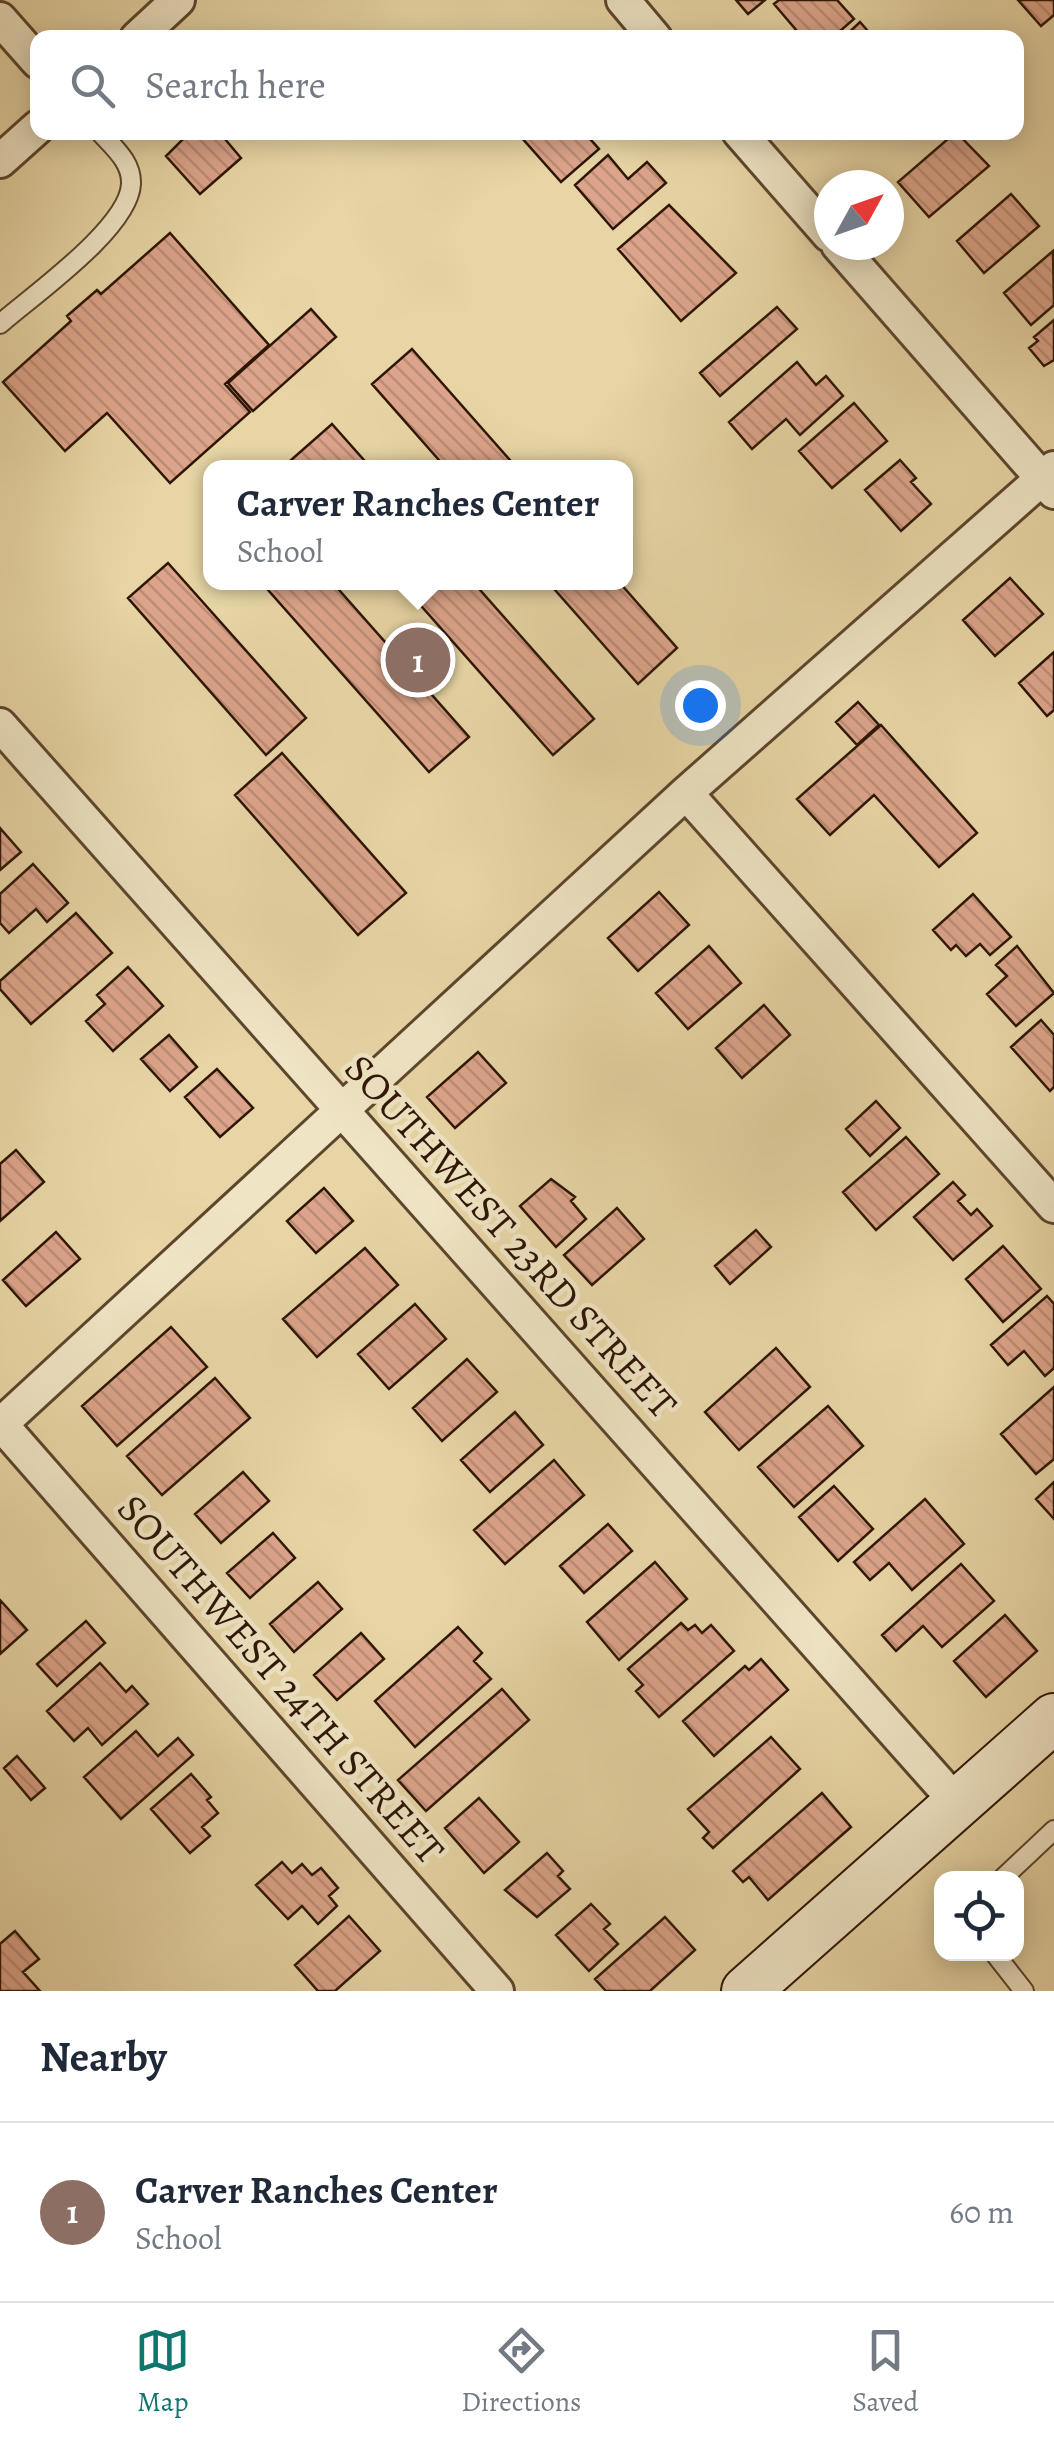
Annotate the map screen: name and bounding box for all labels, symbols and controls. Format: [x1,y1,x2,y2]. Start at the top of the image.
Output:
search box [30,30,1024,140]
icon: search [65,58,120,113]
text: Search here [145,59,326,111]
north arrow [814,170,904,260]
popup [203,460,633,590]
text: Carver Ranches Center [237,477,599,529]
text: School [237,529,323,573]
pin: 1 [386,622,450,698]
your location [675,680,726,731]
street label: SOUTHWEST 23RD STREET [332,1042,690,1430]
street label: SOUTHWEST 24TH STREET [105,1482,457,1876]
map controls [934,1871,1024,1961]
button: locate [934,1871,1024,1961]
text: Nearby [40,2028,167,2085]
text: Carver Ranches Center [135,2164,498,2216]
text: 1 [67,2190,78,2234]
text: 60 m [949,2190,1014,2234]
text: School [135,2216,222,2260]
tab: Map [135,2323,190,2421]
tab: Directions [461,2323,581,2421]
tab: Saved [852,2323,919,2421]

